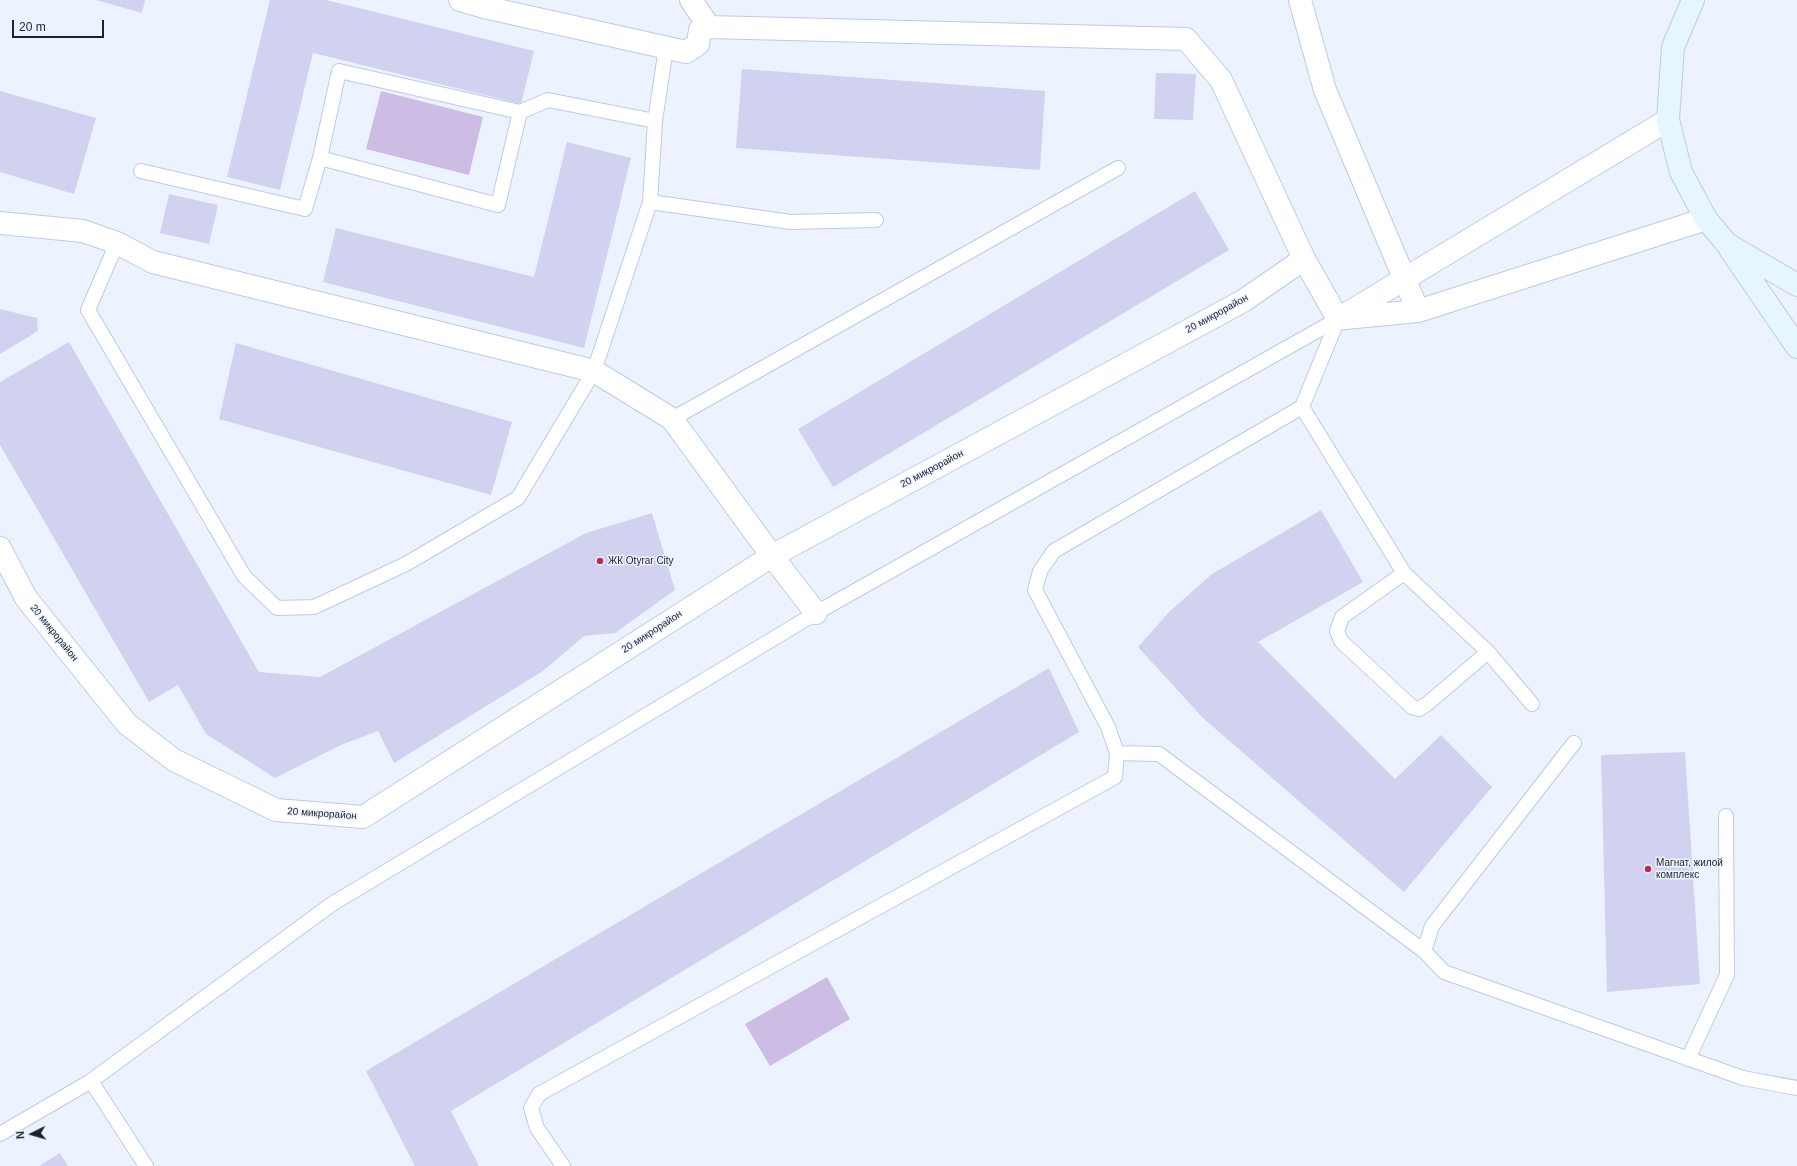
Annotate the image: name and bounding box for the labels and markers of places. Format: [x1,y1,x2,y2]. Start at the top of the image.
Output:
place label: ЖК Otyrar City [608,555,674,567]
marker: ЖК Otyrar City [595,556,605,566]
place label: Магнат, жилой комплекс [1656,857,1723,880]
marker: Магнат, жилой комплекс [1643,864,1653,874]

